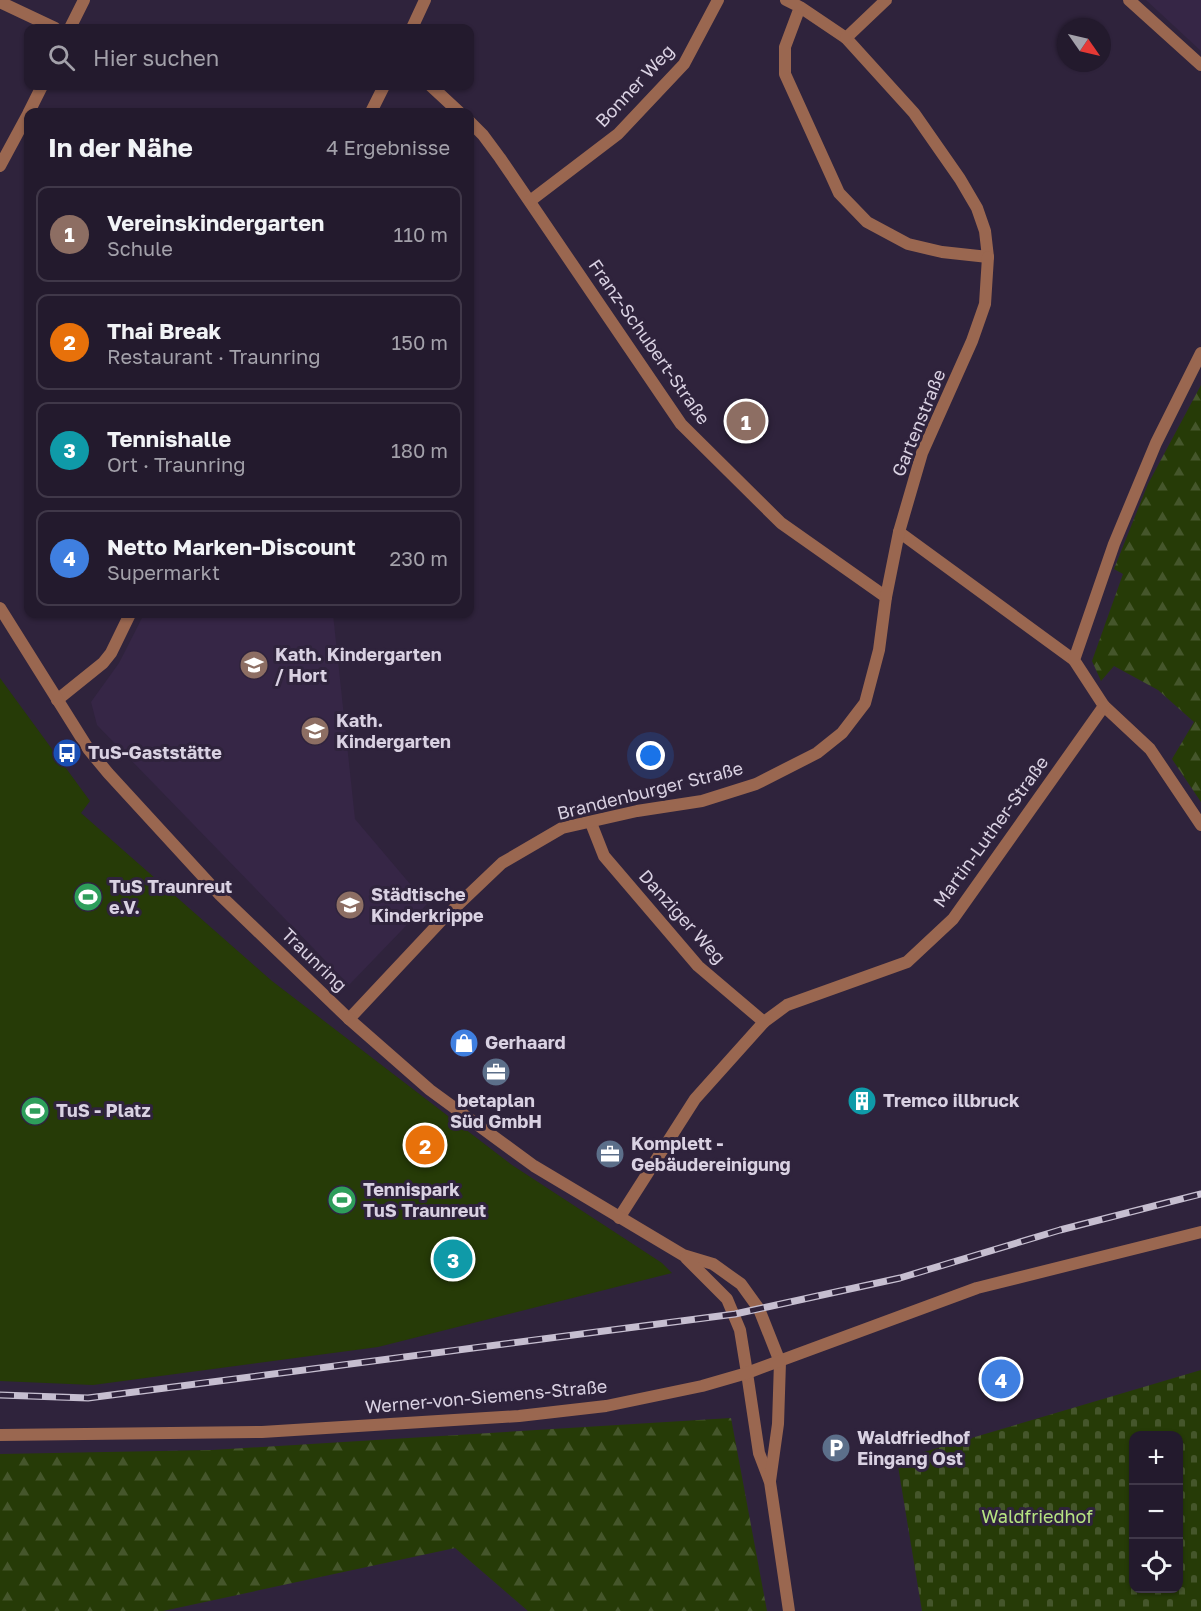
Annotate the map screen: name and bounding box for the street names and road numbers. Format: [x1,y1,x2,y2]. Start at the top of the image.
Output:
street label: Bonner Weg [590,39,678,131]
street label: Franz-Schubert-Straße [584,255,715,428]
street label: Gartenstraße [887,366,950,479]
street label: Martin-Luther-Straße [928,752,1052,911]
street label: Brandenburger Straße [555,756,745,824]
street label: Danziger Weg [635,865,731,968]
street label: Traunring [277,923,352,996]
street label: Werner-von-Siemens-Straße [364,1374,608,1418]

